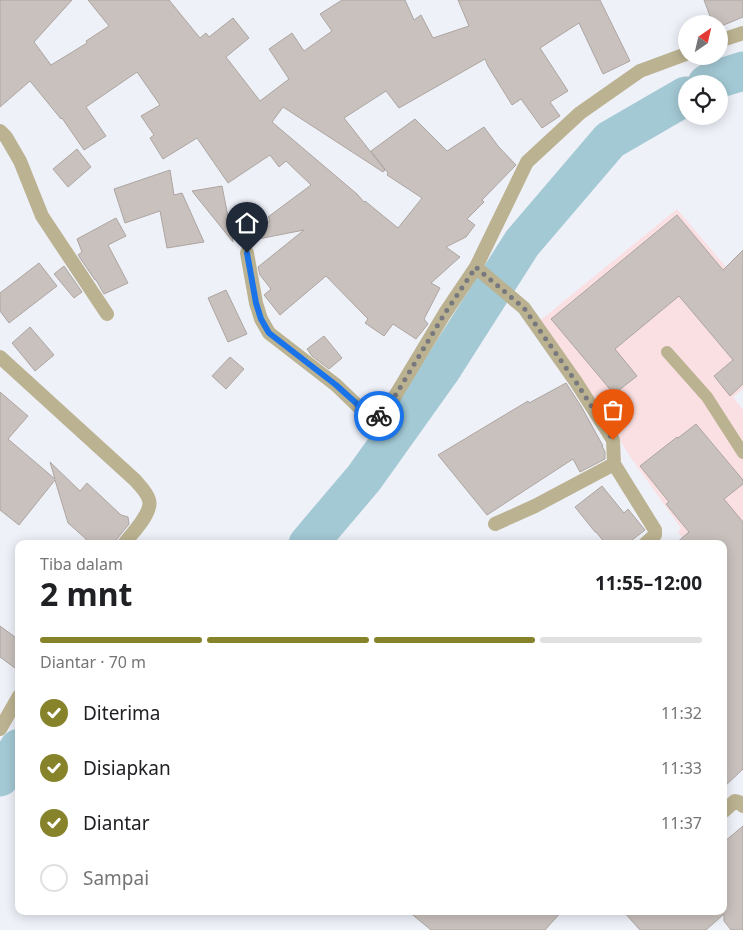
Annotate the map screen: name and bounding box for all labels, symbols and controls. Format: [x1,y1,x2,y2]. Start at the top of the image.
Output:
north arrow [678,15,728,65]
map controls [678,15,728,125]
button: locate [678,75,728,125]
pin [226,202,268,253]
icon: home [233,209,261,237]
pin [592,389,634,440]
courier [354,391,404,441]
icon: bag [599,396,627,424]
icon: bike [365,402,393,430]
text: Tiba dalam [40,553,123,575]
text: 11:55–12:00 [595,570,702,596]
text: 2 mnt [40,572,133,615]
text: Diantar · 70 m [40,651,146,673]
icon: check [40,699,68,727]
text: Diterima [83,700,161,726]
text: 11:32 [661,702,702,724]
icon: check [40,754,68,782]
text: Disiapkan [83,755,171,781]
text: 11:33 [661,757,702,779]
icon: check [40,809,68,837]
text: Diantar [83,810,150,836]
text: 11:37 [661,812,702,834]
text: Sampai [83,865,149,891]

